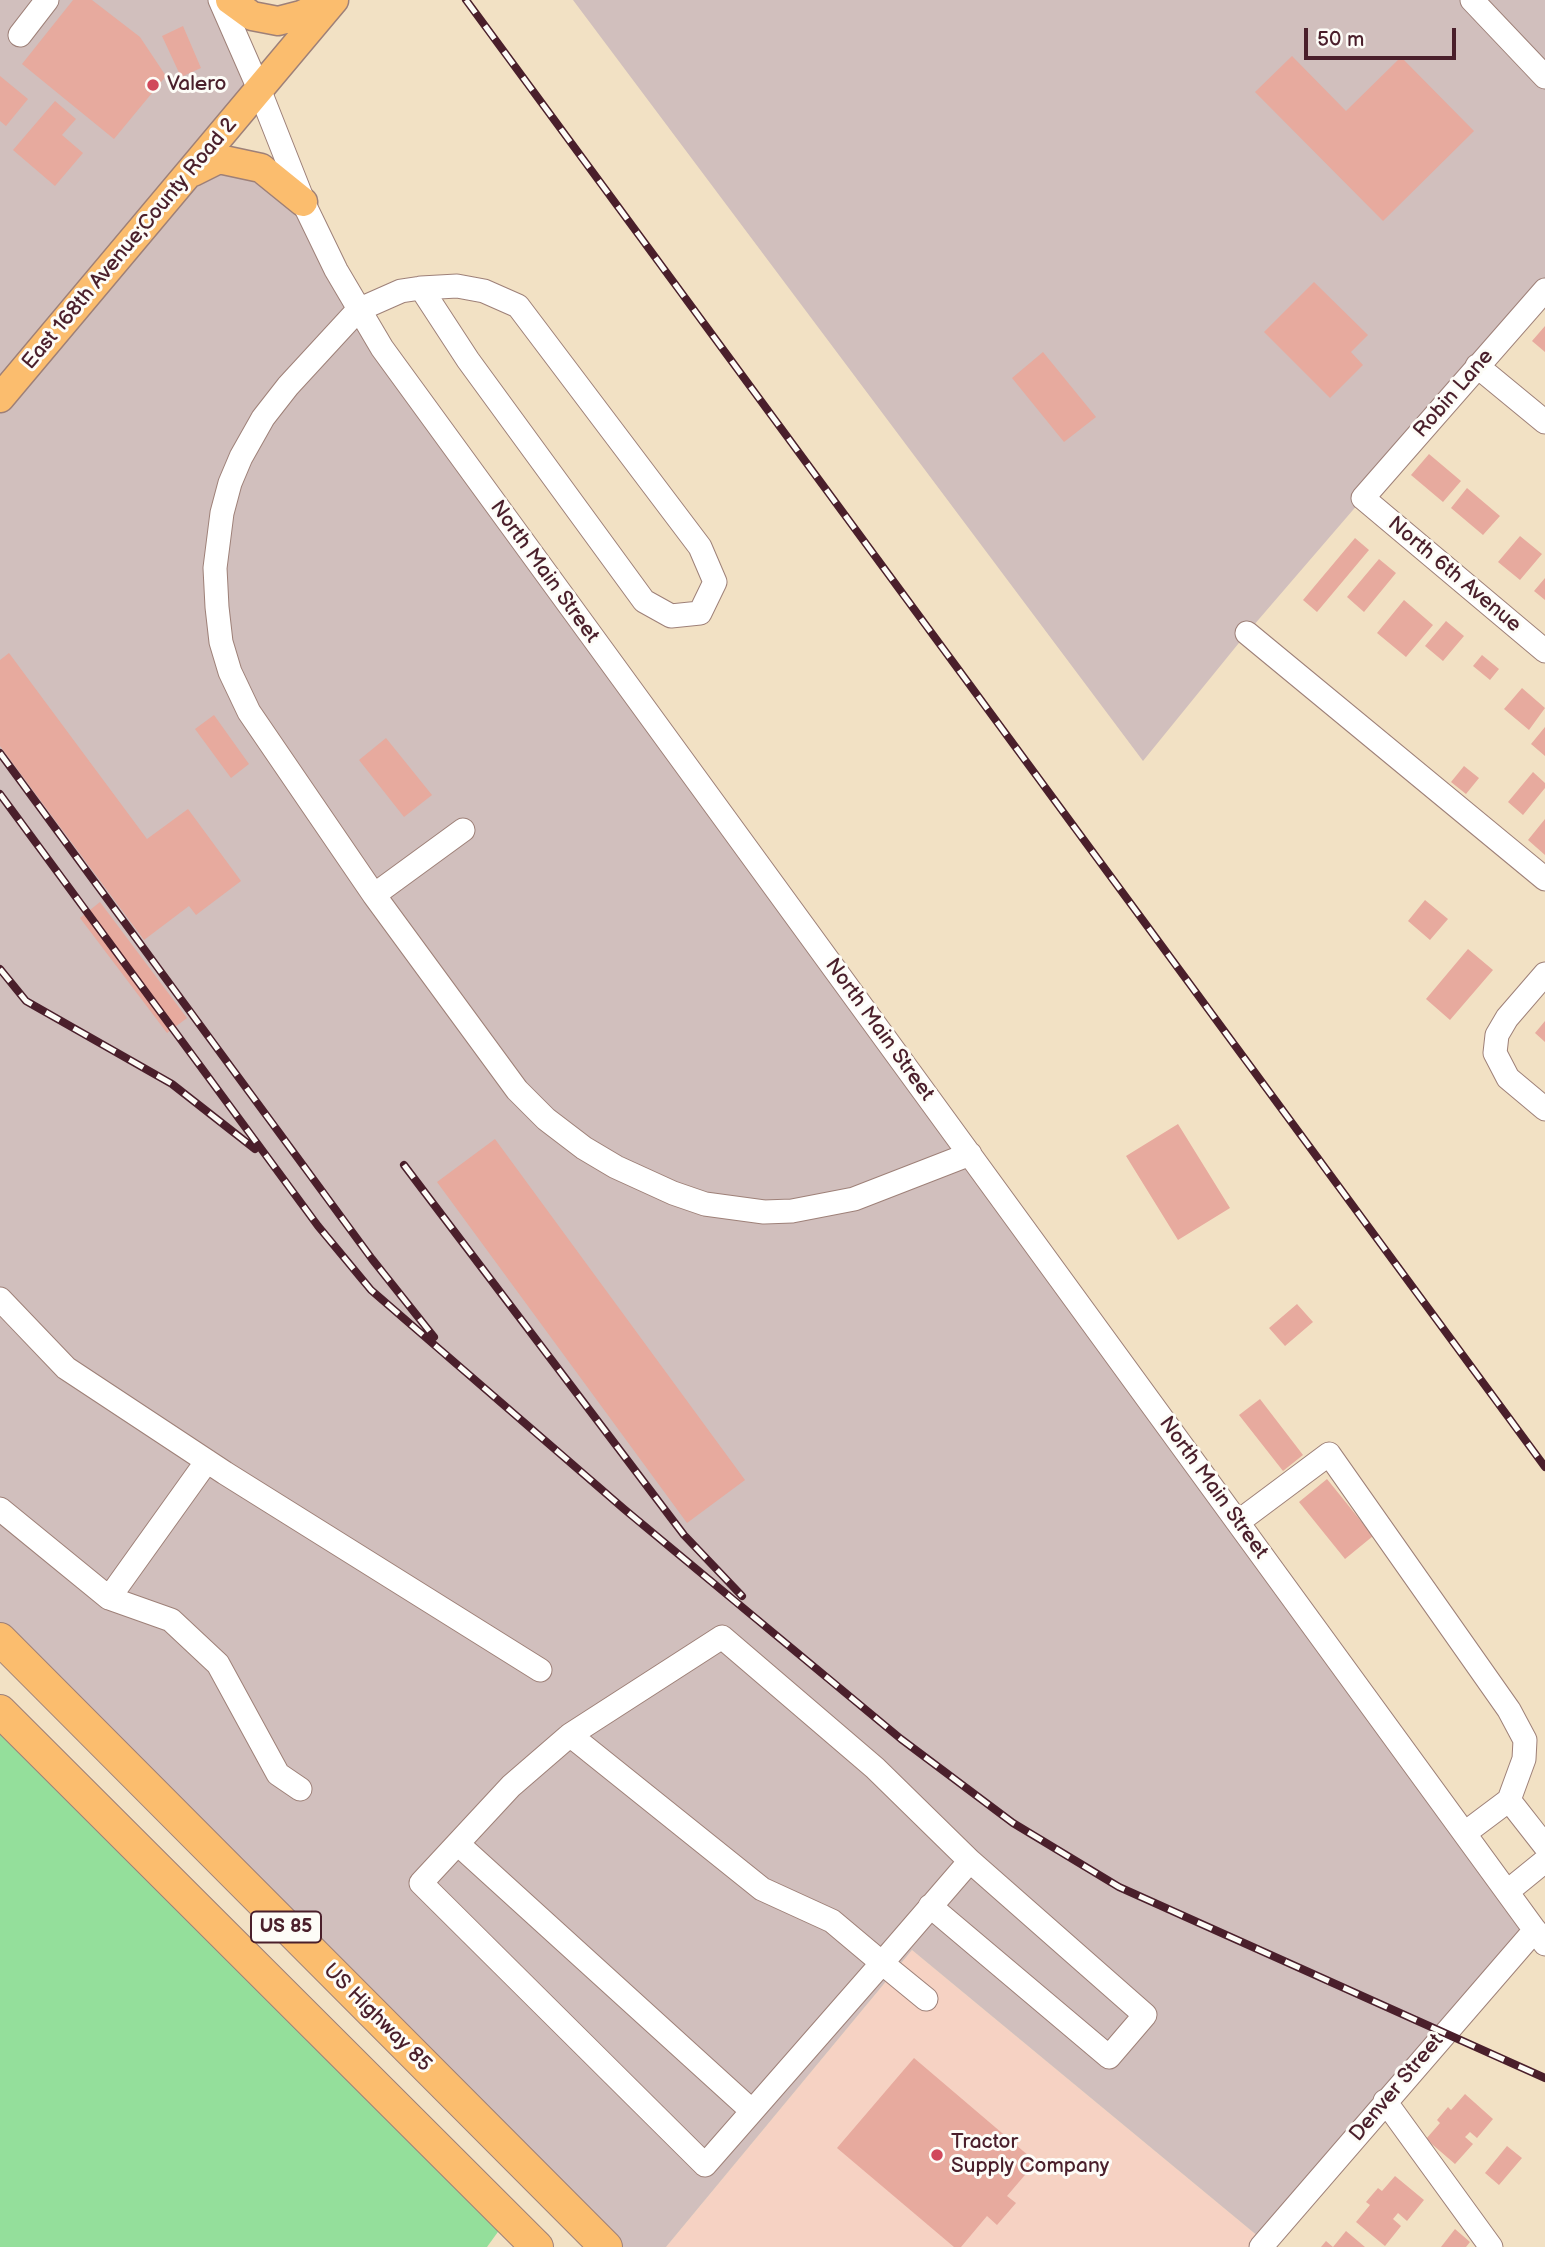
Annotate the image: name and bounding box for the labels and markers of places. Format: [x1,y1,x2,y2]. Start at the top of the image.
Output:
place label: Valero [167,72,226,98]
marker: Valero [145,77,161,93]
place label: Tractor Supply Company [951,2130,1109,2180]
marker: Tractor Supply Company [929,2147,945,2163]

